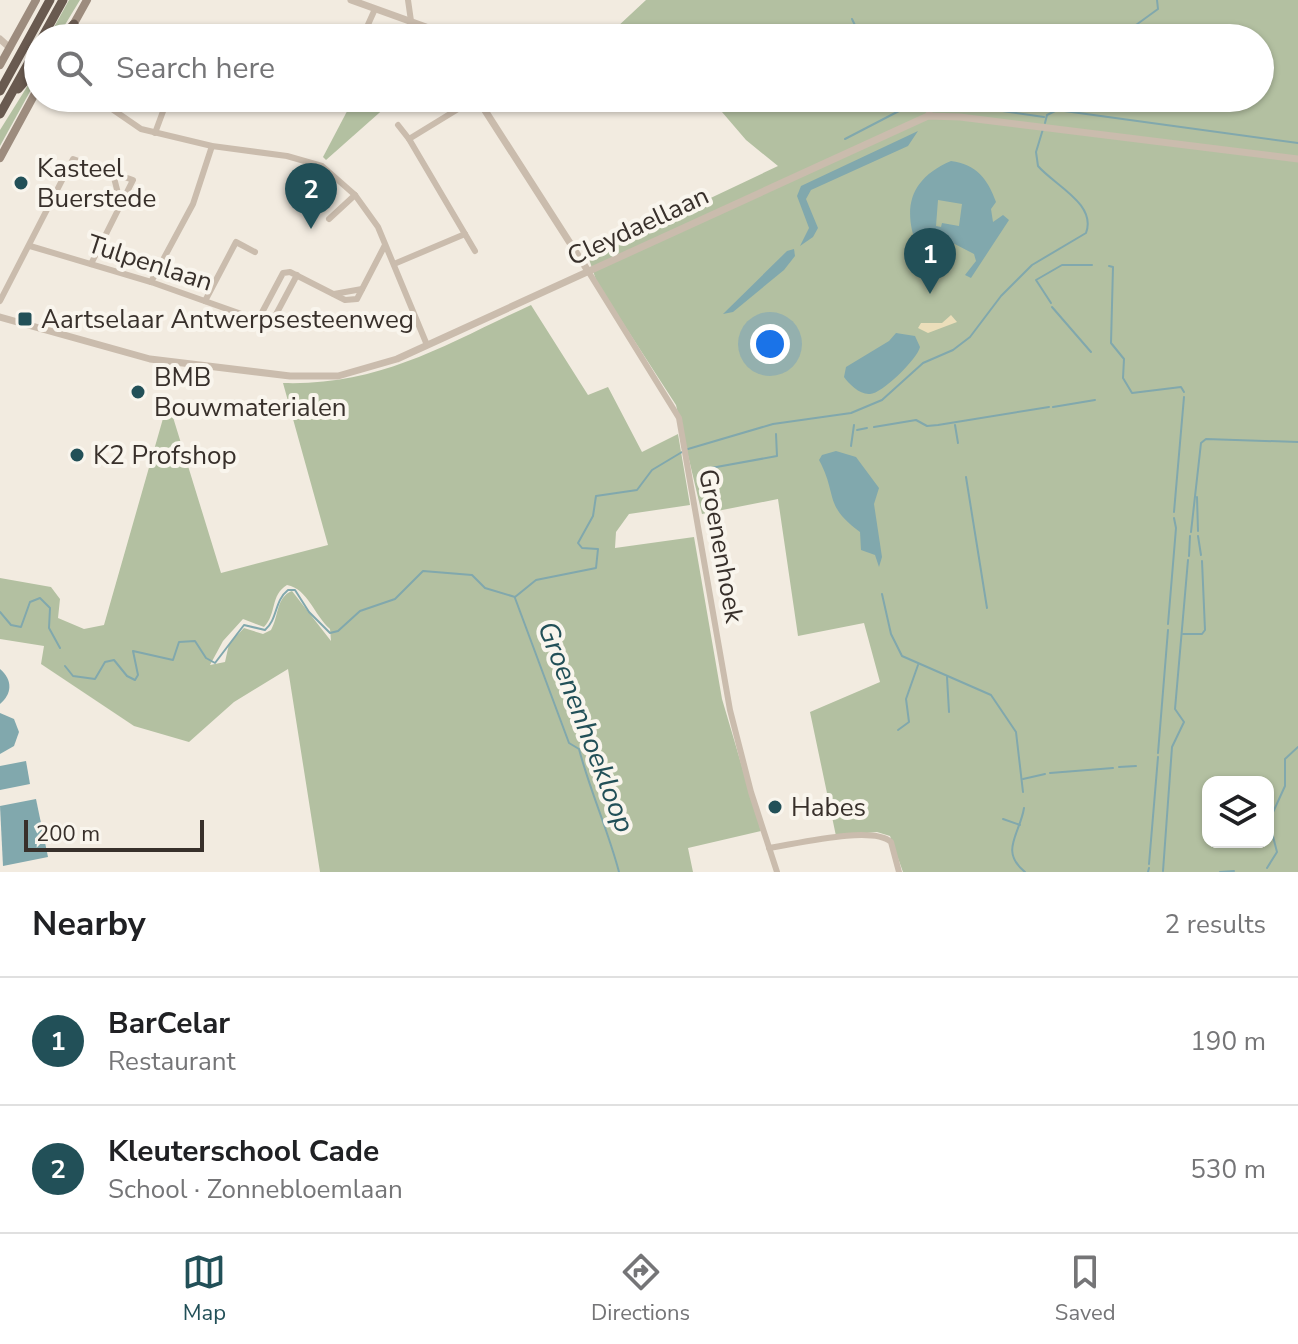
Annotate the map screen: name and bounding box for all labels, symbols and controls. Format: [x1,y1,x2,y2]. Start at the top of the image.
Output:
search box [24,24,1274,112]
icon: search [52,46,96,90]
text: Search here [116,48,275,89]
place label: Kasteel Buerstede [37,151,156,216]
pin: 2 [285,163,337,229]
marker: Kasteel Buerstede [12,174,30,192]
street label: Cleydaellaan [562,178,714,274]
street label: Tulpenlaan [83,226,217,300]
pin: 1 [904,228,956,294]
place label: Aartselaar Antwerpsesteenweg [41,302,414,337]
marker: Aartselaar Antwerpsesteenweg [16,310,34,328]
your location [750,324,790,364]
place label: BMB Bouwmaterialen [154,360,347,425]
marker: BMB Bouwmaterialen [129,383,147,401]
place label: K2 Profshop [93,438,237,473]
marker: K2 Profshop [68,446,86,464]
street label: Groenenhoek [690,466,752,627]
water label: Groenenhoekloop [528,616,644,838]
map controls [1202,776,1274,848]
button: layers [1202,776,1274,848]
place label: Habes [791,790,866,825]
marker: Habes [766,798,784,816]
scale bar [24,816,204,852]
text: 200 m [36,819,100,849]
text: Nearby [32,901,146,947]
text: 2 results [1165,907,1266,942]
text: BarCelar [108,1003,230,1044]
text: 1 [50,1024,66,1059]
text: 190 m [1190,1024,1266,1059]
text: Restaurant [108,1044,236,1079]
text: Kleuterschool Cade [108,1131,379,1172]
text: 2 [50,1152,66,1187]
text: 530 m [1190,1152,1266,1187]
text: School · Zonnebloemlaan [108,1172,403,1207]
tab: Map [182,1250,226,1328]
tab: Directions [591,1250,690,1328]
tab: Saved [1055,1250,1116,1328]

